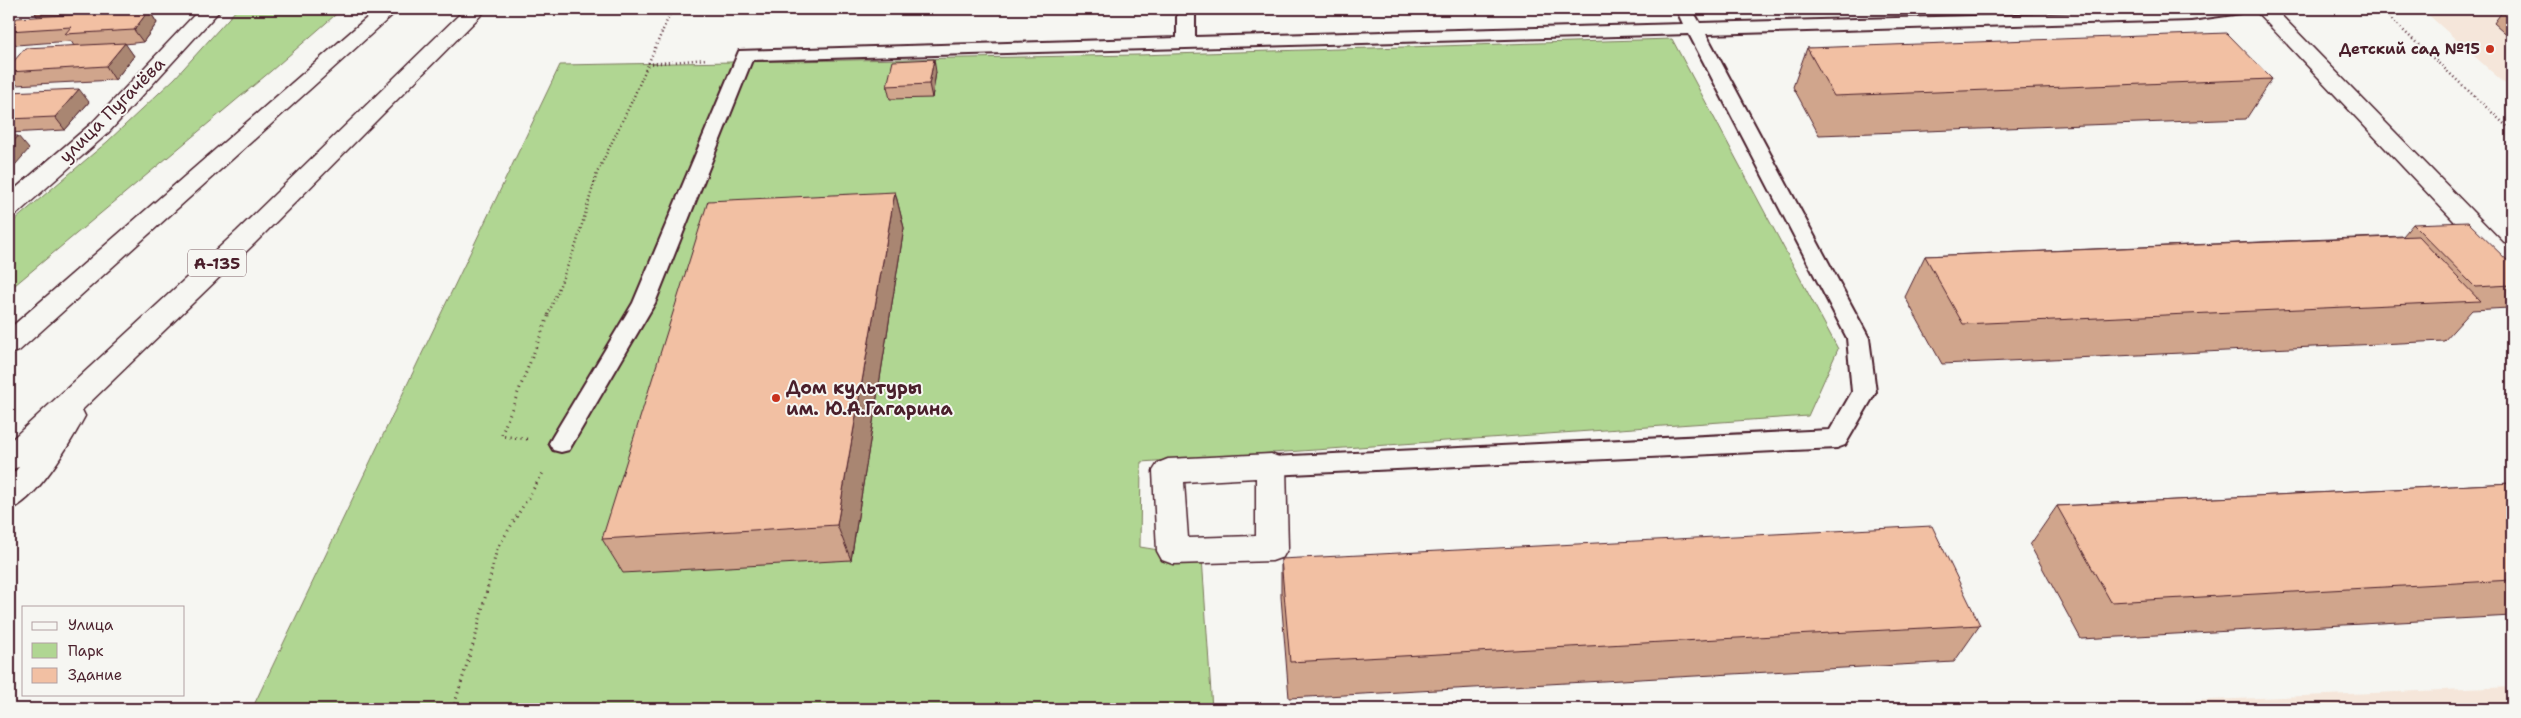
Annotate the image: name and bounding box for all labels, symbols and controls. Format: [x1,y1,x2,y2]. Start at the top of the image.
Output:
place label: Детский сад №15 [2339,39,2480,59]
marker: Детский сад №15 [2484,43,2496,55]
street label: улица Пугачёва [54,52,170,168]
road number: А-135 [188,250,246,276]
place label: Дом культуры им. Ю.А.Гагарина [786,376,954,421]
marker: Дом культуры им. Ю.А.Гагарина [770,392,782,404]
legend [22,606,185,696]
text: Улица [68,615,114,635]
text: Парк [68,641,104,661]
text: Здание [68,665,122,685]

